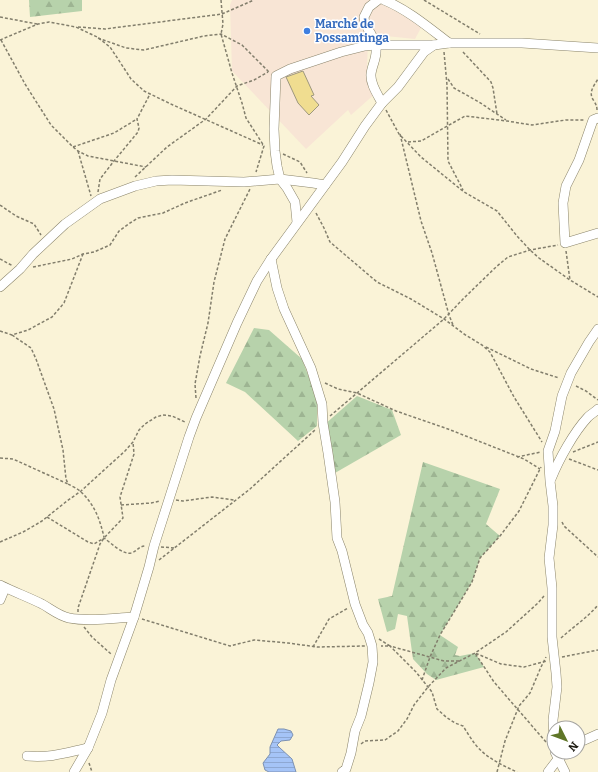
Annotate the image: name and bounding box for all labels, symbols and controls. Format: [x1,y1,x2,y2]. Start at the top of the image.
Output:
place label: Marché de Possamtinga [315,17,389,45]
marker: Marché de Possamtinga [302,26,312,36]
north arrow [546,720,586,760]
text: N [565,739,581,754]

